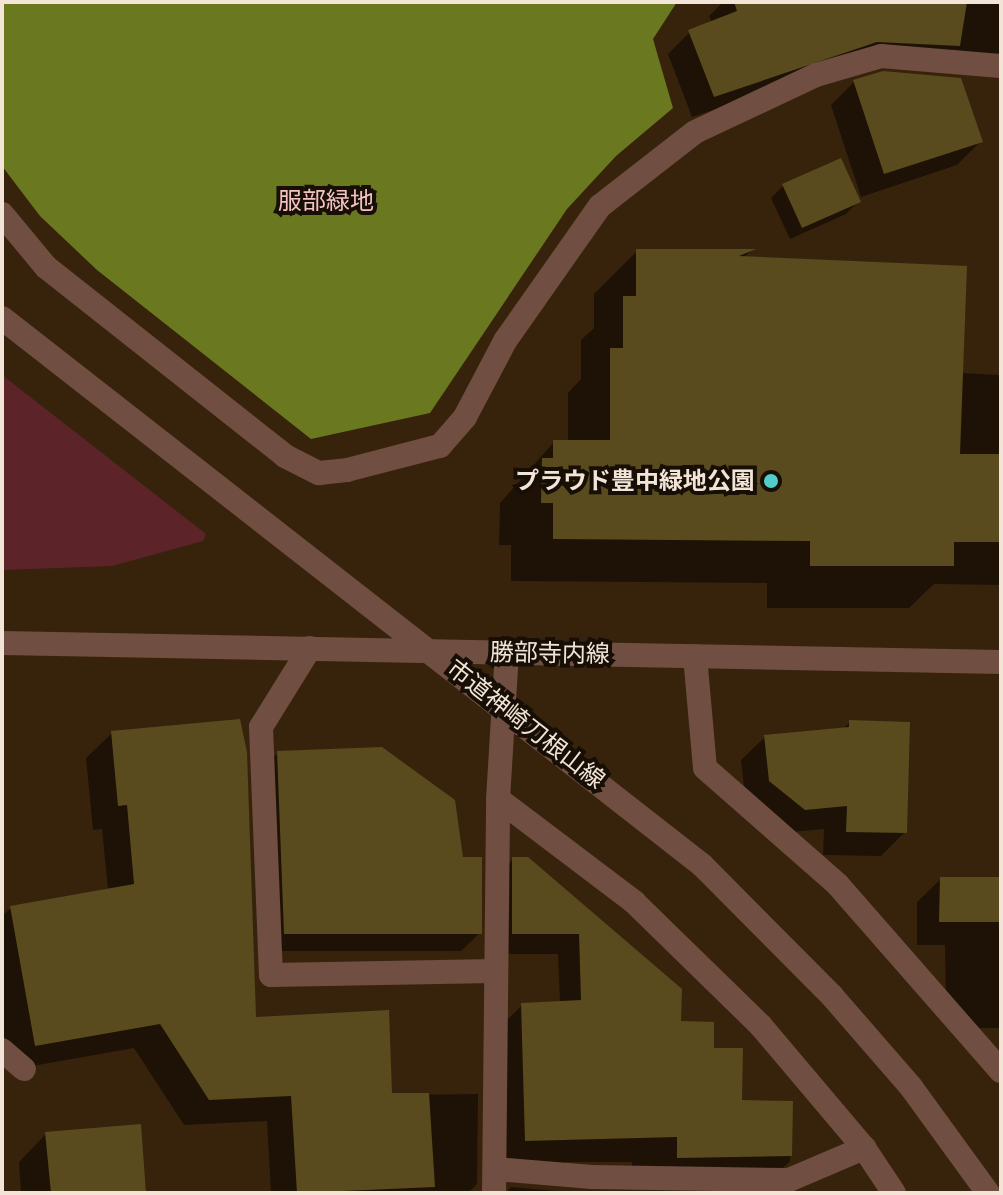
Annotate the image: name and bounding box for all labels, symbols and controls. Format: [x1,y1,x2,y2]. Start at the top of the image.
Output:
park label: 服部緑地 [278,187,374,215]
place label: プラウド豊中緑地公園 [515,467,755,495]
marker: プラウド豊中緑地公園 [762,472,780,490]
street label: 勝部寺内線 [490,638,610,668]
street label: 市道神崎刀根山線 [441,654,611,794]

